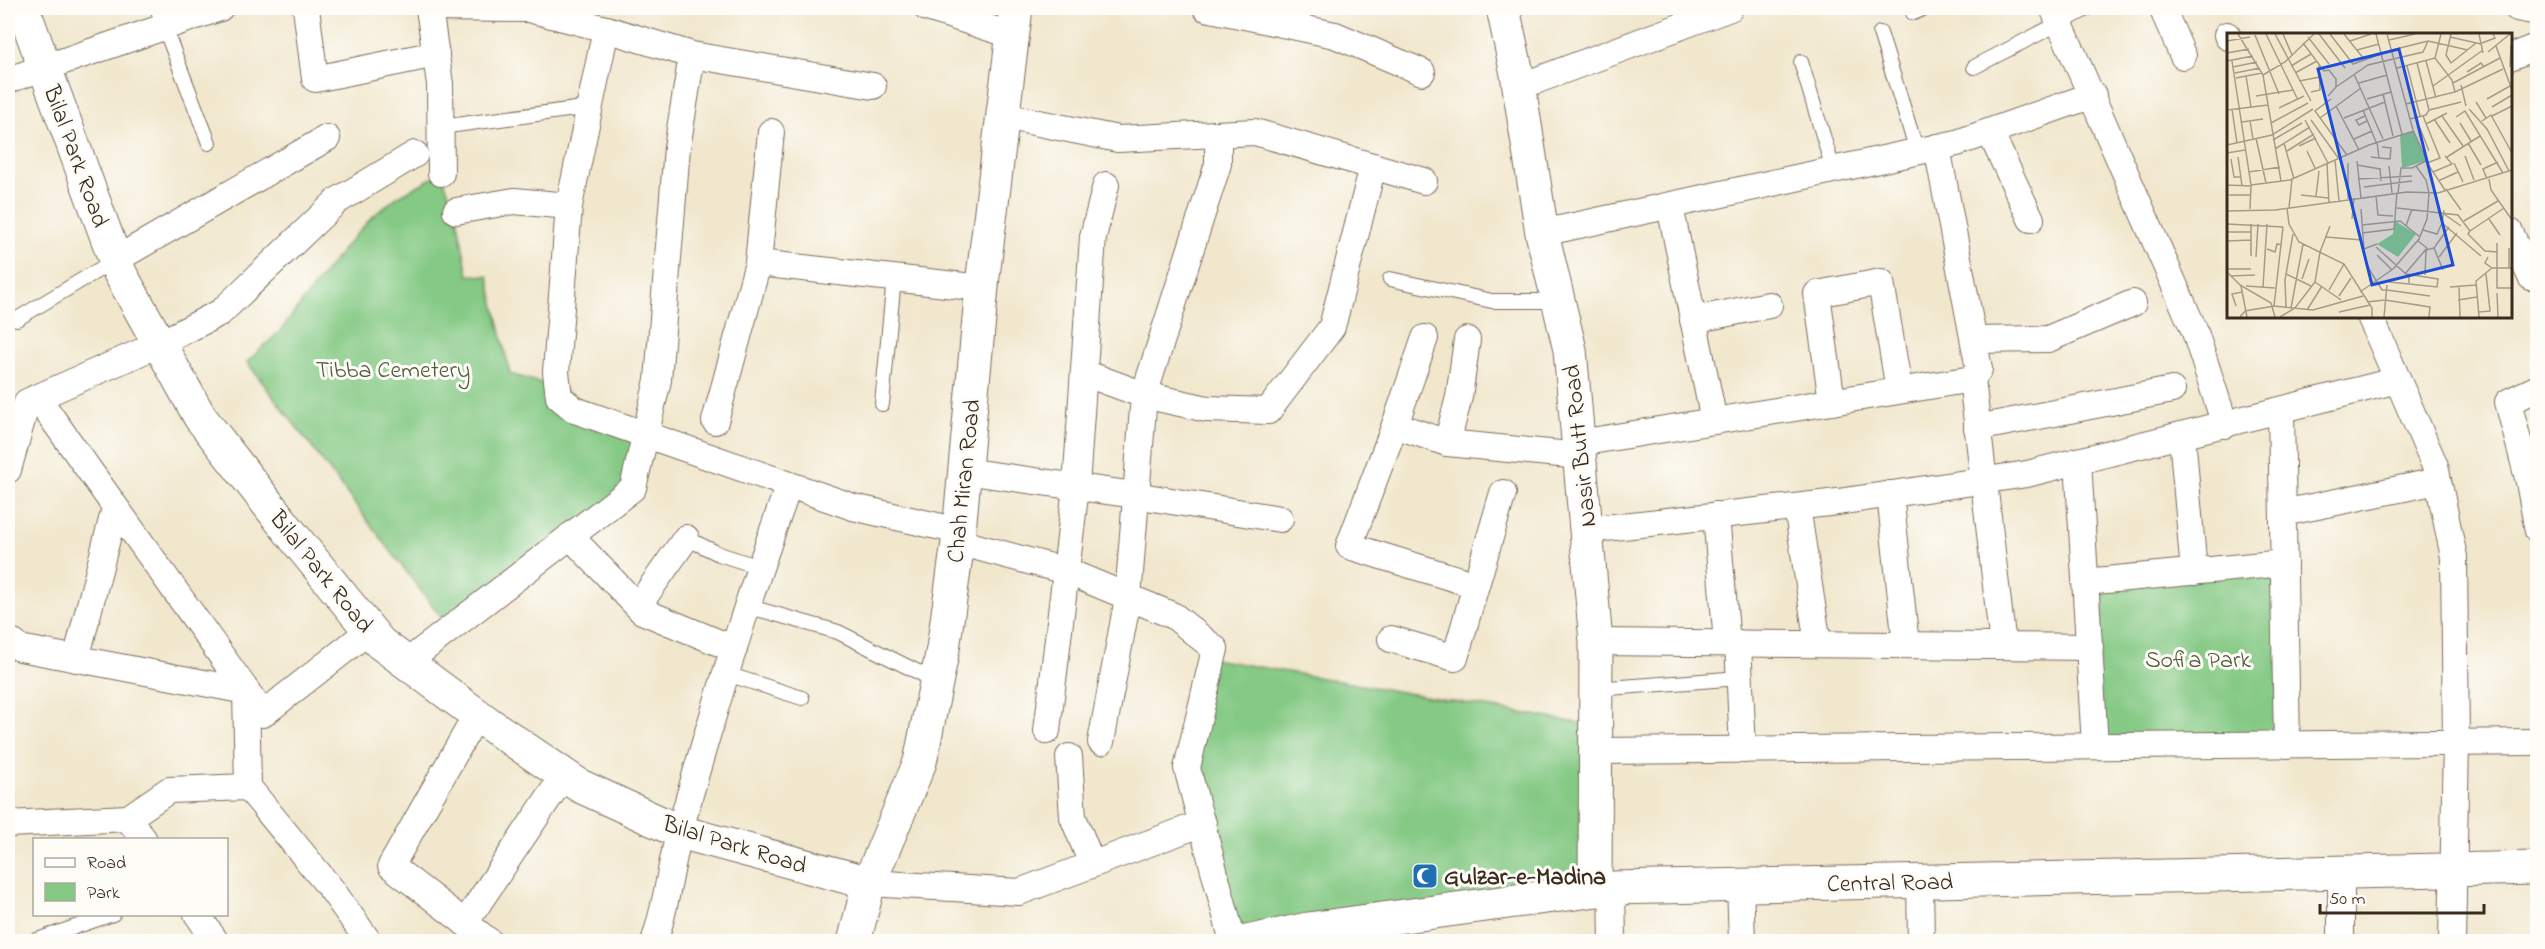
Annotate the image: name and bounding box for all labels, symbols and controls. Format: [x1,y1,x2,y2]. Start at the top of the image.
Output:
inset map [2227,33,2512,318]
street label: Bilal Park Road [32,80,117,233]
park label: Tibba Cemetery [316,354,470,390]
street label: Nasir Butt Road [1555,362,1607,529]
street label: Chah Miran Road [939,397,992,565]
street label: Bilal Park Road [259,503,381,642]
park label: Sofia Park [2145,644,2251,679]
street label: Bilal Park Road [657,808,811,885]
legend [33,838,228,916]
text: Road [87,851,126,877]
mosque icon: Gulzar-e-Madina [1410,861,1440,891]
place label: Gulzar-e-Madina [1444,861,1606,896]
street label: Central Road [1827,866,1954,903]
scale bar [2320,877,2484,915]
text: Park [87,881,120,907]
text: 50 m [2329,887,2366,913]

